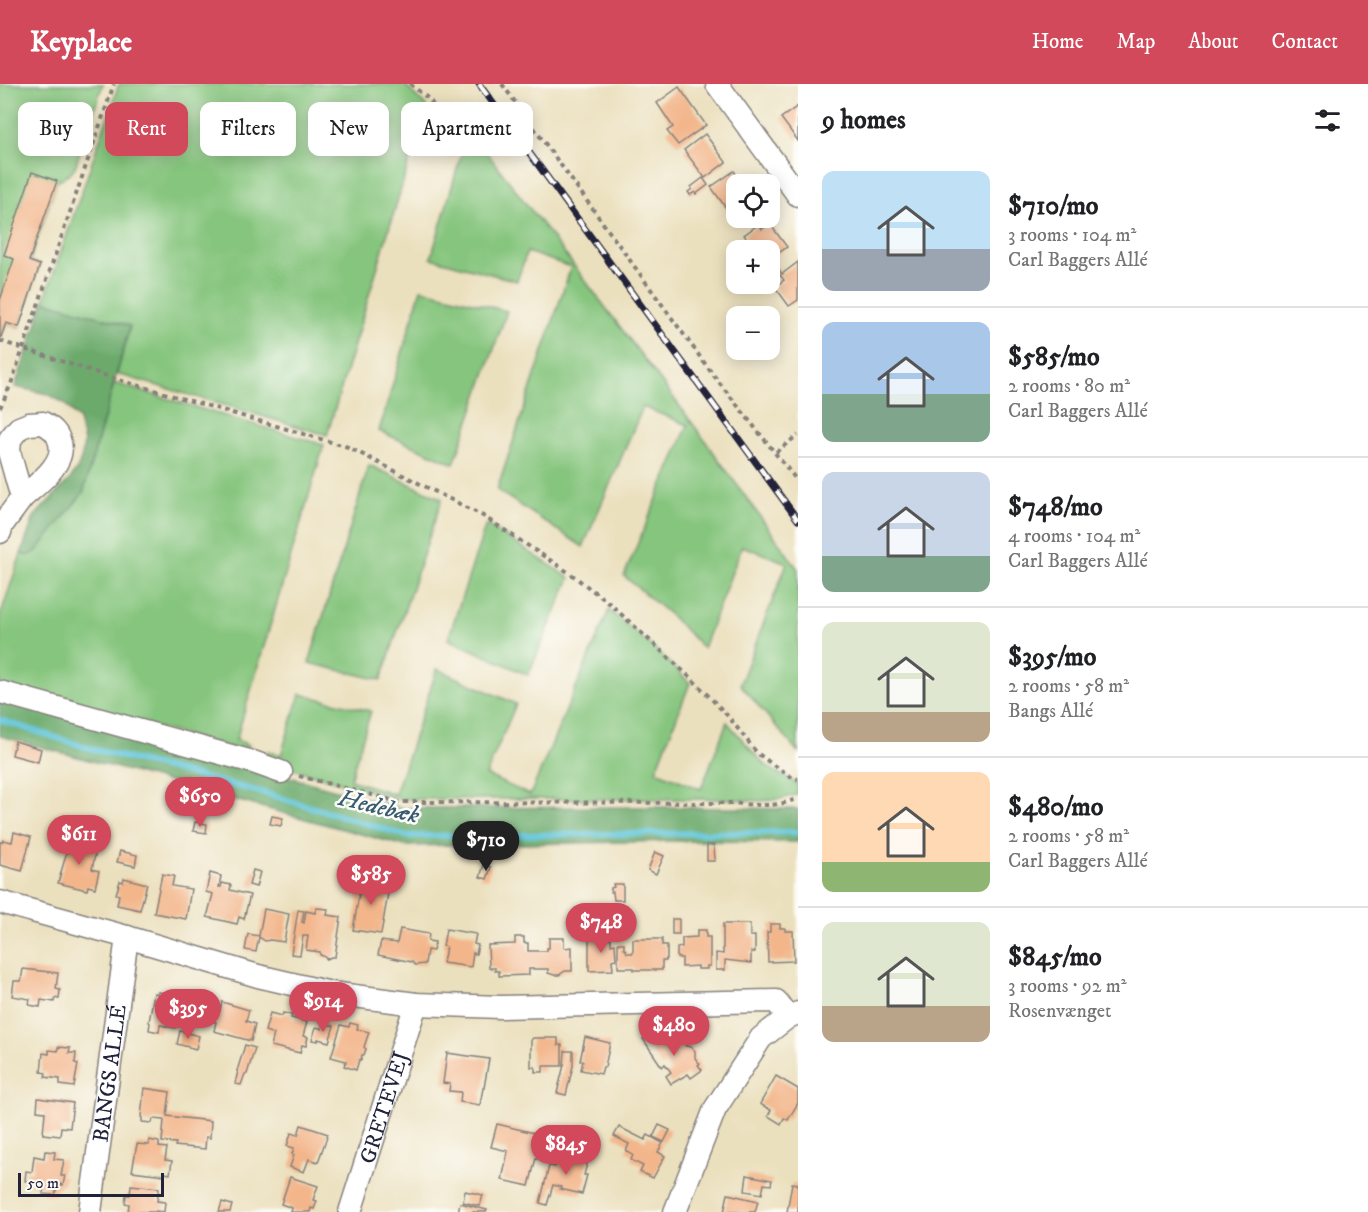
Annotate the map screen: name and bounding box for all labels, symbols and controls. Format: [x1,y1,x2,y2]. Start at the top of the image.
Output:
text: Keyplace [30,25,132,60]
text: Home [1032,29,1084,55]
text: Map [1117,29,1155,55]
text: About [1188,29,1239,55]
text: Contact [1272,29,1338,55]
chip: Buy [18,102,93,156]
chip: Rent [105,102,188,156]
chip: Filters [200,102,296,156]
chip: New [308,102,389,156]
chip: Apartment [401,102,533,156]
text: 9 homes [822,104,906,137]
icon: filters [1311,104,1344,137]
map controls [726,174,780,360]
button: locate [726,174,780,228]
text: $710/mo [1008,190,1099,223]
icon: home [870,195,942,267]
text: 3 rooms · 104 m² [1008,223,1136,248]
button: + [726,240,780,294]
text: Carl Baggers Allé [1008,248,1148,273]
button: − [726,306,780,360]
text: $585/mo [1008,341,1100,374]
icon: home [870,346,942,418]
text: 2 rooms · 80 m² [1008,374,1130,399]
text: Carl Baggers Allé [1008,399,1148,424]
text: $748/mo [1008,491,1103,524]
icon: home [870,496,942,568]
text: 4 rooms · 104 m² [1008,524,1140,549]
text: Carl Baggers Allé [1008,549,1148,574]
text: $395/mo [1008,641,1096,674]
icon: home [870,646,942,718]
text: 2 rooms · 58 m² [1008,674,1129,699]
text: Bangs Allé [1008,699,1093,724]
pin: $650 [164,777,236,828]
water label: Hedebæk [334,783,422,831]
text: $650 [179,784,221,809]
text: $480/mo [1008,791,1103,824]
icon: home [870,796,942,868]
pin: $611 [43,815,115,866]
pin: $710 [450,821,522,872]
text: $611 [61,822,97,847]
text: 2 rooms · 58 m² [1008,824,1129,849]
text: $710 [466,828,506,853]
text: Carl Baggers Allé [1008,849,1148,874]
pin: $585 [335,855,407,906]
text: $585 [351,862,391,887]
pin: $748 [565,903,637,954]
text: $748 [580,910,622,935]
text: $845/mo [1008,941,1102,974]
icon: home [870,946,942,1018]
text: 3 rooms · 92 m² [1008,974,1127,999]
pin: $914 [287,982,359,1033]
pin: $395 [152,989,224,1040]
text: $914 [303,989,343,1014]
text: $395 [169,996,207,1021]
text: Rosenvænget [1008,999,1111,1024]
street label: BANGS ALLÉ [88,1003,133,1144]
pin: $480 [638,1006,710,1057]
text: $480 [652,1013,696,1038]
street label: GRETEVEJ [354,1048,415,1167]
pin: $845 [530,1125,602,1176]
text: $845 [545,1132,587,1157]
scale bar [18,1170,164,1198]
text: 50 m [27,1173,59,1193]

